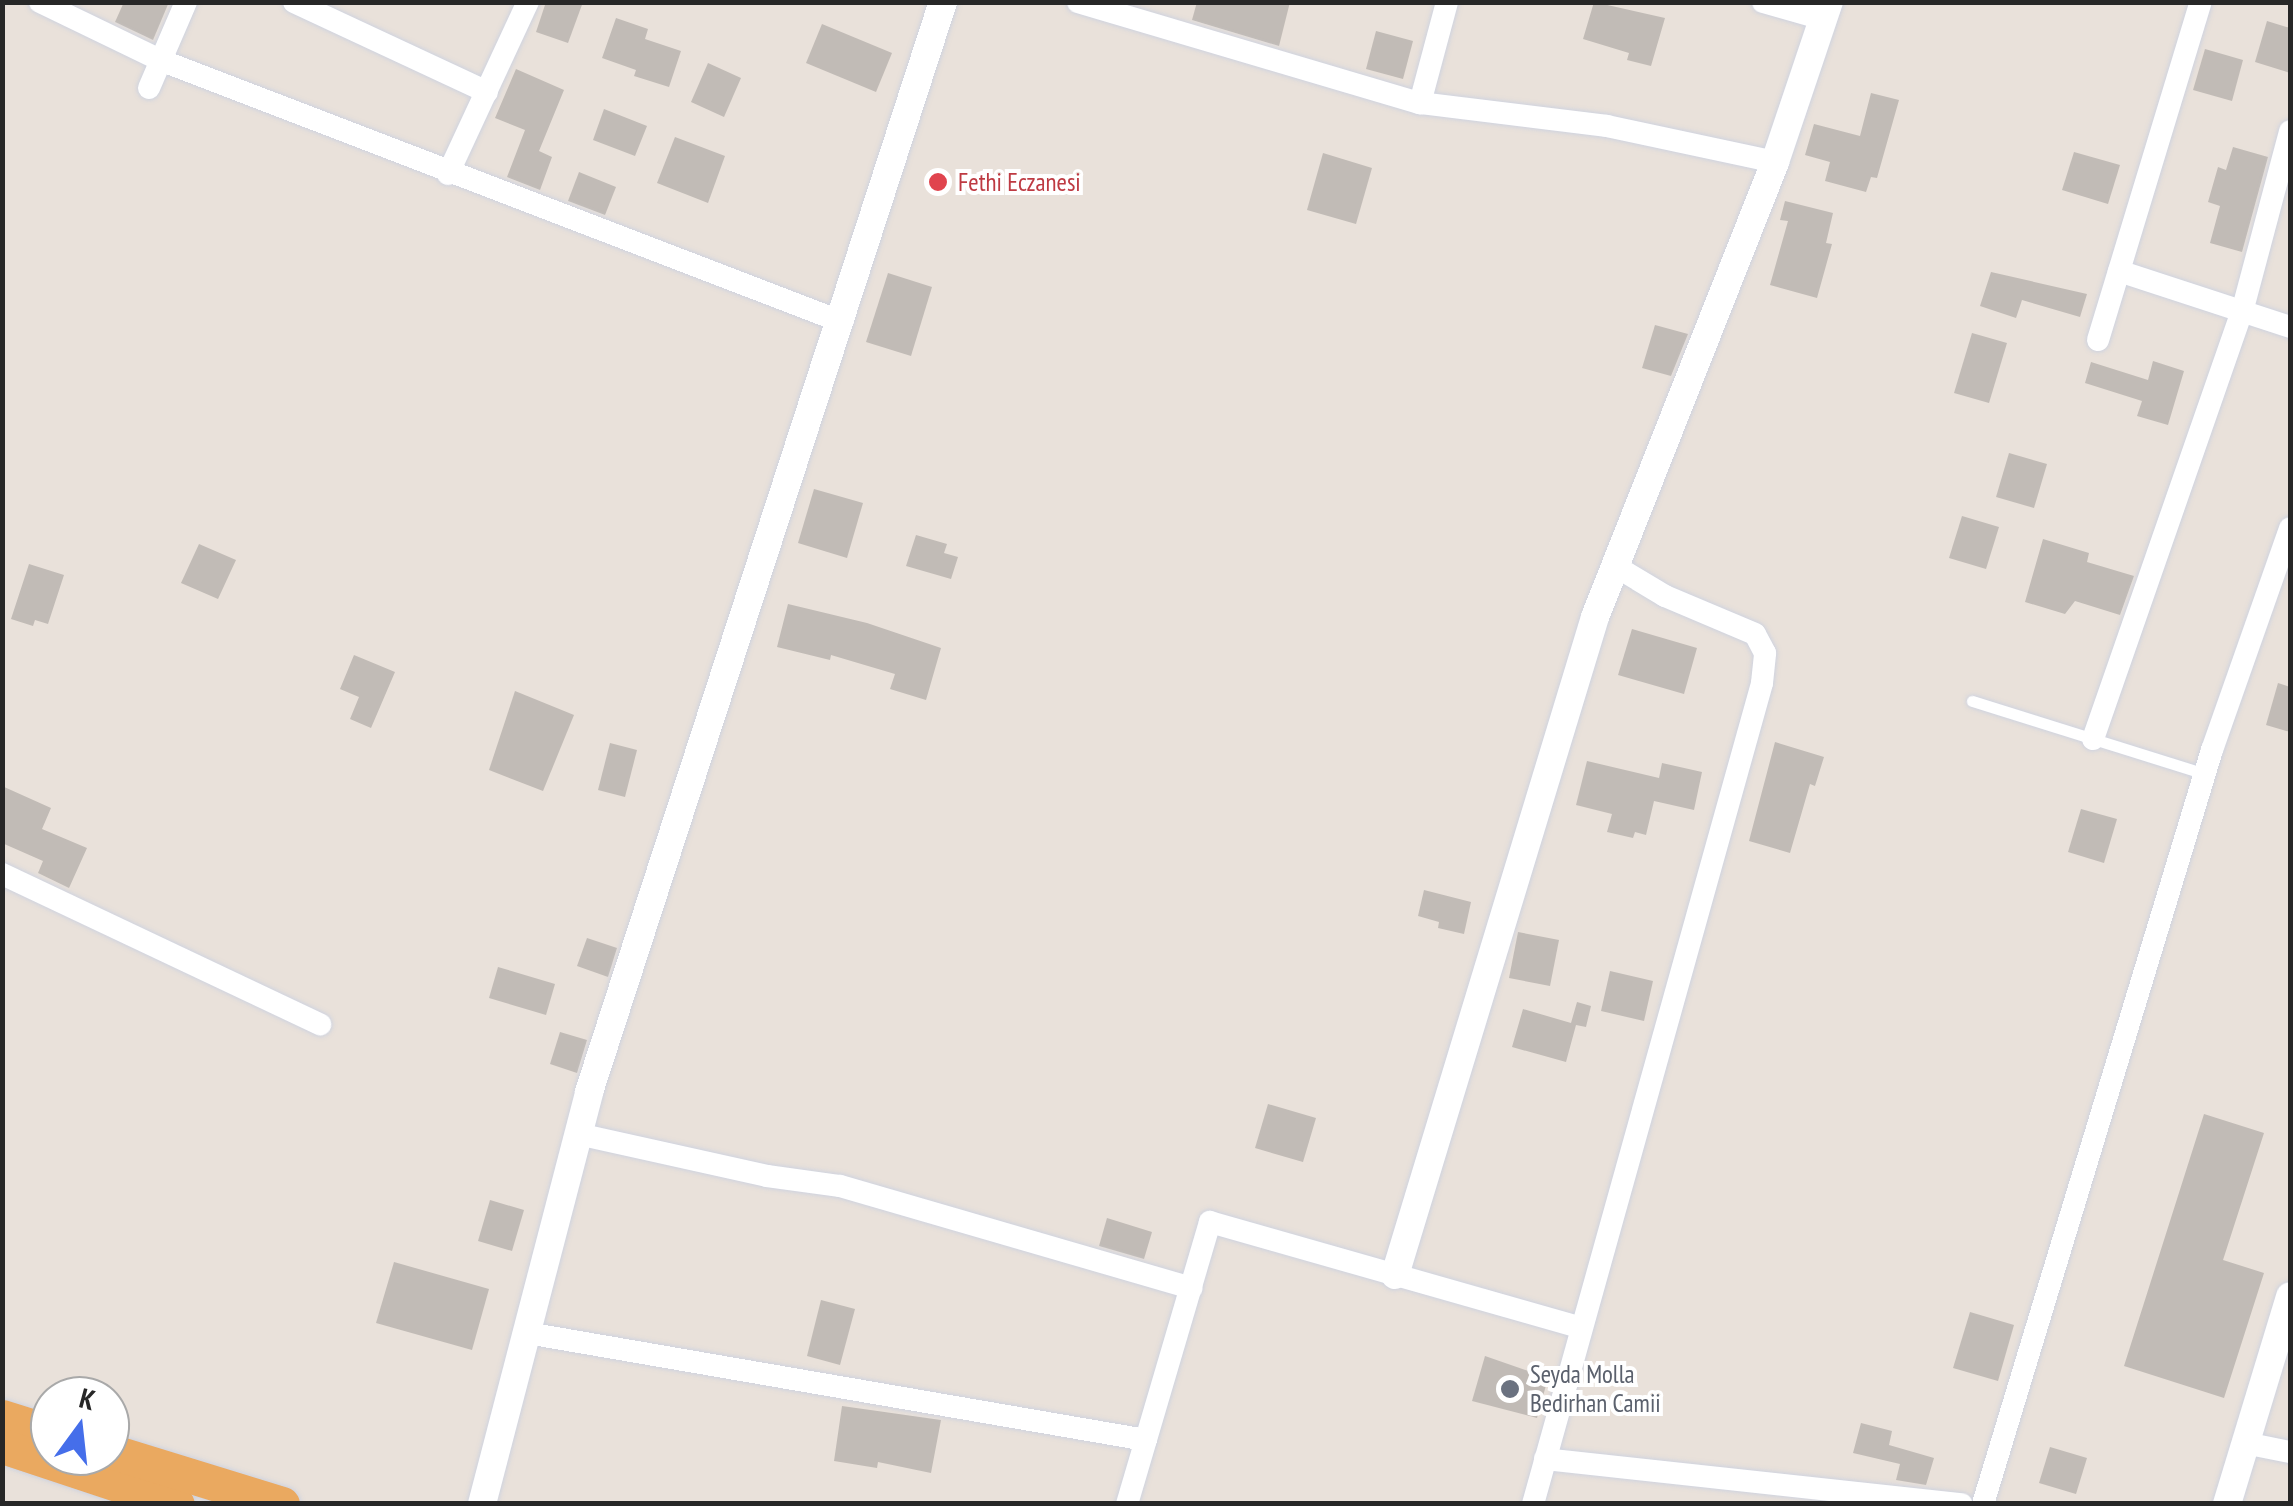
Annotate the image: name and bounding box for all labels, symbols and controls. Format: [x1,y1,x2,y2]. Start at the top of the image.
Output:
place label: Fethi Eczanesi [958,167,1081,197]
marker: Fethi Eczanesi [927,171,949,193]
place label: Seyda Molla Bedirhan Camii [1530,1360,1661,1419]
north arrow [30,1376,130,1476]
marker: Seyda Molla Bedirhan Camii [1499,1378,1521,1400]
text: K [76,1379,99,1418]

